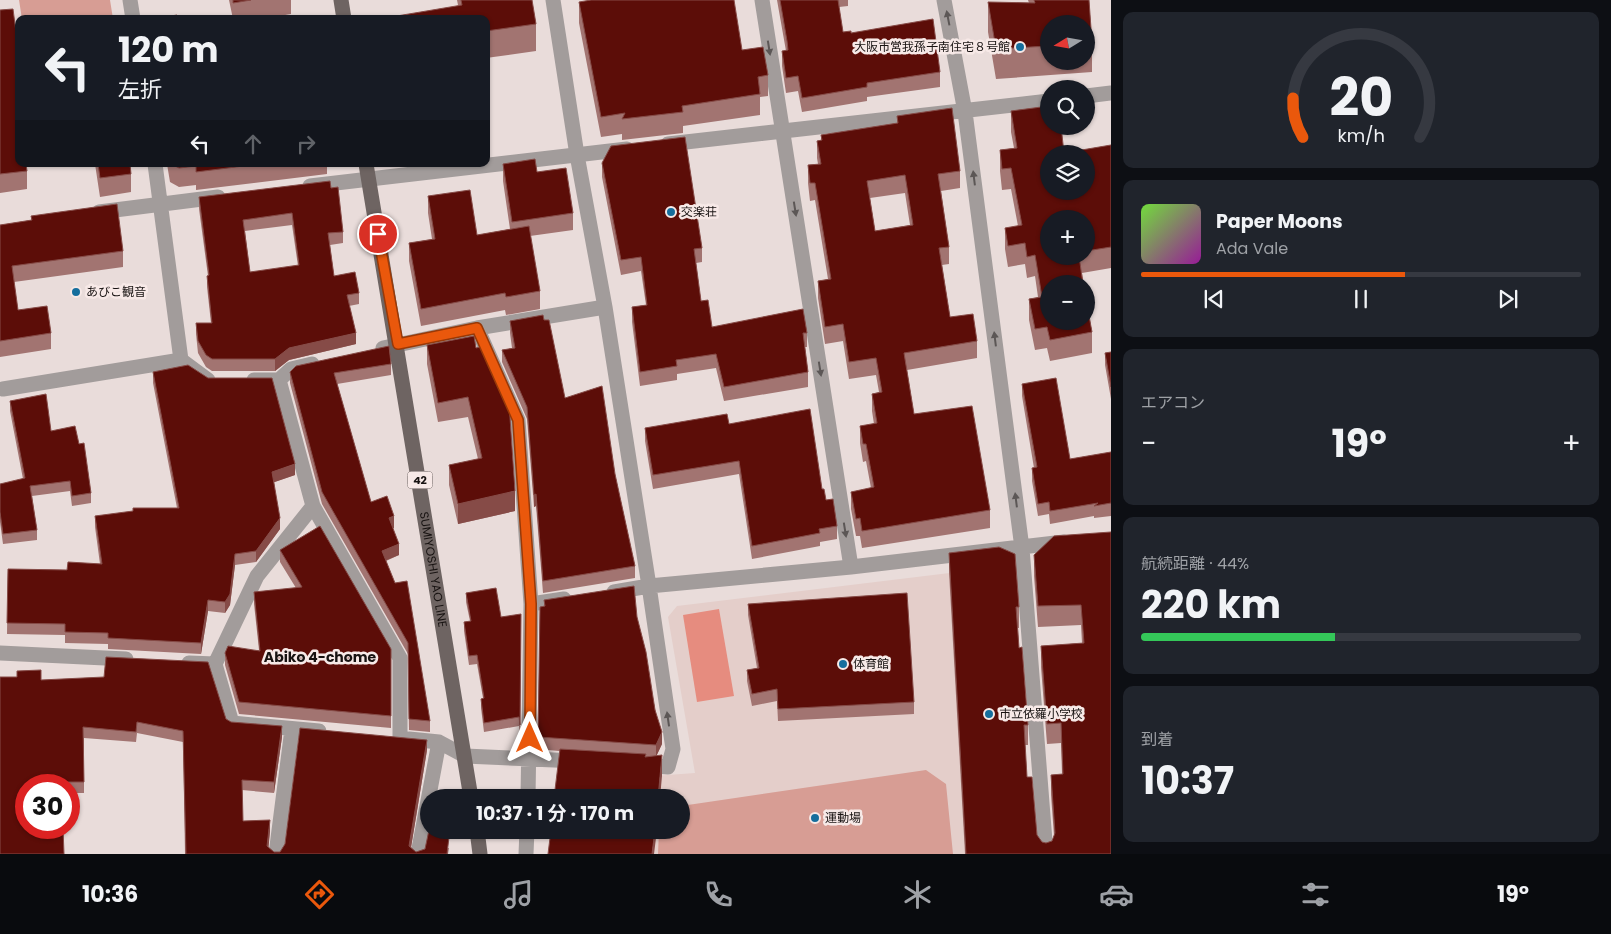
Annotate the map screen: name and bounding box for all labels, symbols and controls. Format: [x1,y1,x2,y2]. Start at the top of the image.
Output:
one-way arrow [943,9,951,25]
north arrow [1040,15,1095,70]
map controls [1040,15,1095,330]
text: 120 m [118,25,218,74]
icon: left [35,35,100,100]
place label: 大阪市営我孫子南住宅８号館 [854,38,1010,55]
one-way arrow [766,40,774,56]
marker: 大阪市営我孫子南住宅８号館 [1014,41,1026,53]
text: 20 [1329,61,1393,134]
text: 左折 [118,74,162,105]
button: search [1040,80,1095,135]
text: km/h [1337,123,1385,148]
icon: left [186,130,214,158]
icon: ahead [239,130,267,158]
icon: right [292,130,320,158]
button: layers [1040,145,1095,200]
one-way arrow [970,170,978,186]
one-way arrow [791,201,799,217]
place label: 交楽荘 [681,203,717,220]
marker: 交楽荘 [665,206,677,218]
text: Paper Moons [1216,208,1343,235]
button: + [1040,210,1095,265]
pin [357,213,399,255]
icon: arrive [364,220,392,248]
text: Ada Vale [1216,237,1288,260]
button: − [1040,275,1095,330]
place label: あびこ観音 [86,283,146,300]
icon: previous [1200,285,1228,313]
icon: pause [1347,285,1375,313]
icon: next [1494,285,1522,313]
marker: あびこ観音 [70,286,82,298]
one-way arrow [991,331,999,347]
one-way arrow [817,361,825,377]
text: エアコン [1141,391,1205,414]
text: 19° [1332,417,1387,470]
text: − [1141,424,1156,463]
text: + [1562,424,1581,463]
road number: 42 [408,472,432,488]
one-way arrow [1012,492,1020,508]
street label: SUMIYOSHI YAO LINE [416,510,452,628]
one-way arrow [842,522,850,538]
text: 航続距離 · 44% [1141,552,1249,575]
text: 220 km [1141,578,1281,631]
district label: Abiko 4-chome [264,647,377,667]
place label: 体育館 [853,655,889,672]
marker: 体育館 [837,658,849,670]
place label: 市立依羅小学校 [999,705,1083,722]
marker: 市立依羅小学校 [983,708,995,720]
position arrow [503,711,555,763]
one-way arrow [664,711,672,727]
text: 到着 [1141,728,1173,751]
text: 10:37 [1141,754,1234,807]
speed limit sign: 30 [15,774,80,839]
text: 10:37 · 1 分 · 170 m [476,800,634,827]
place label: 運動場 [825,809,861,826]
marker: 運動場 [809,812,821,824]
icon: directions [302,877,337,912]
icon: music [501,877,536,912]
icon: phone [701,877,736,912]
icon: climate [900,877,935,912]
icon: car [1099,877,1134,912]
icon: filters [1298,877,1333,912]
text: 10:36 [82,879,138,910]
text: 19° [1497,879,1529,910]

